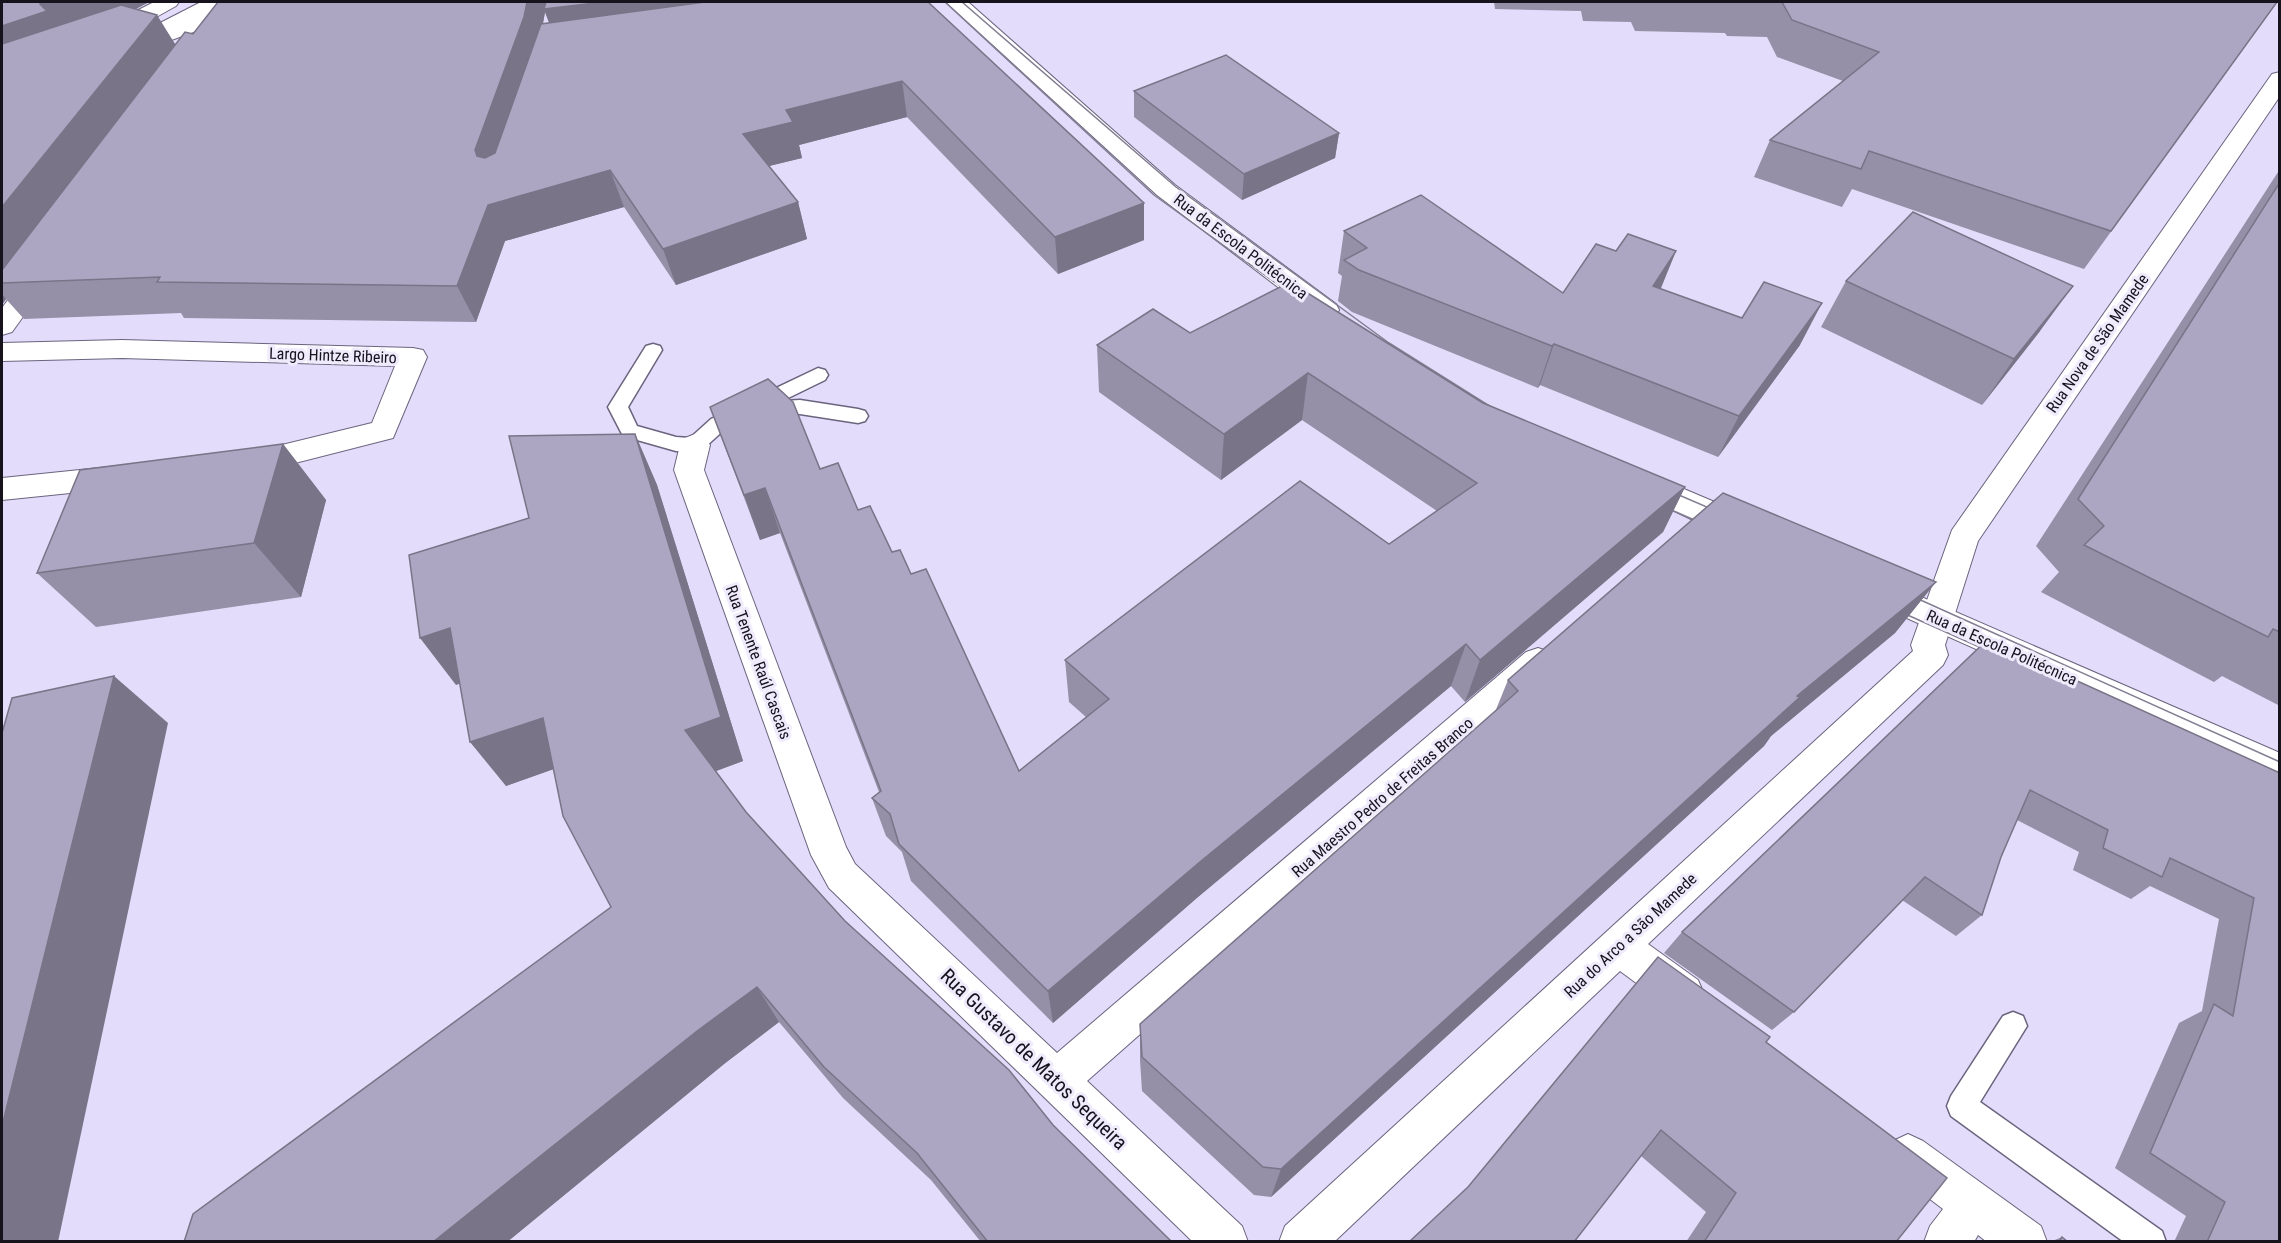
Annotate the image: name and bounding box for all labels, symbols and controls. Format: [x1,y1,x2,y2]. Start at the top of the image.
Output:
street label: Rua da Escola Politécnica [1170,190,1311,303]
street label: Rua Nova de São Mamede [2042,270,2153,416]
street label: Largo Hintze Ribeiro [269,344,397,367]
street label: Rua Tenente Raúl Cascais [722,583,795,742]
street label: Rua da Escola Politécnica [1924,606,2080,689]
street label: Rua Maestro Pedro de Freitas Branco [1288,713,1477,881]
street label: Rua do Arco a São Mamede [1560,869,1700,1002]
street label: Rua Gustavo de Matos Sequeira [936,963,1132,1155]

